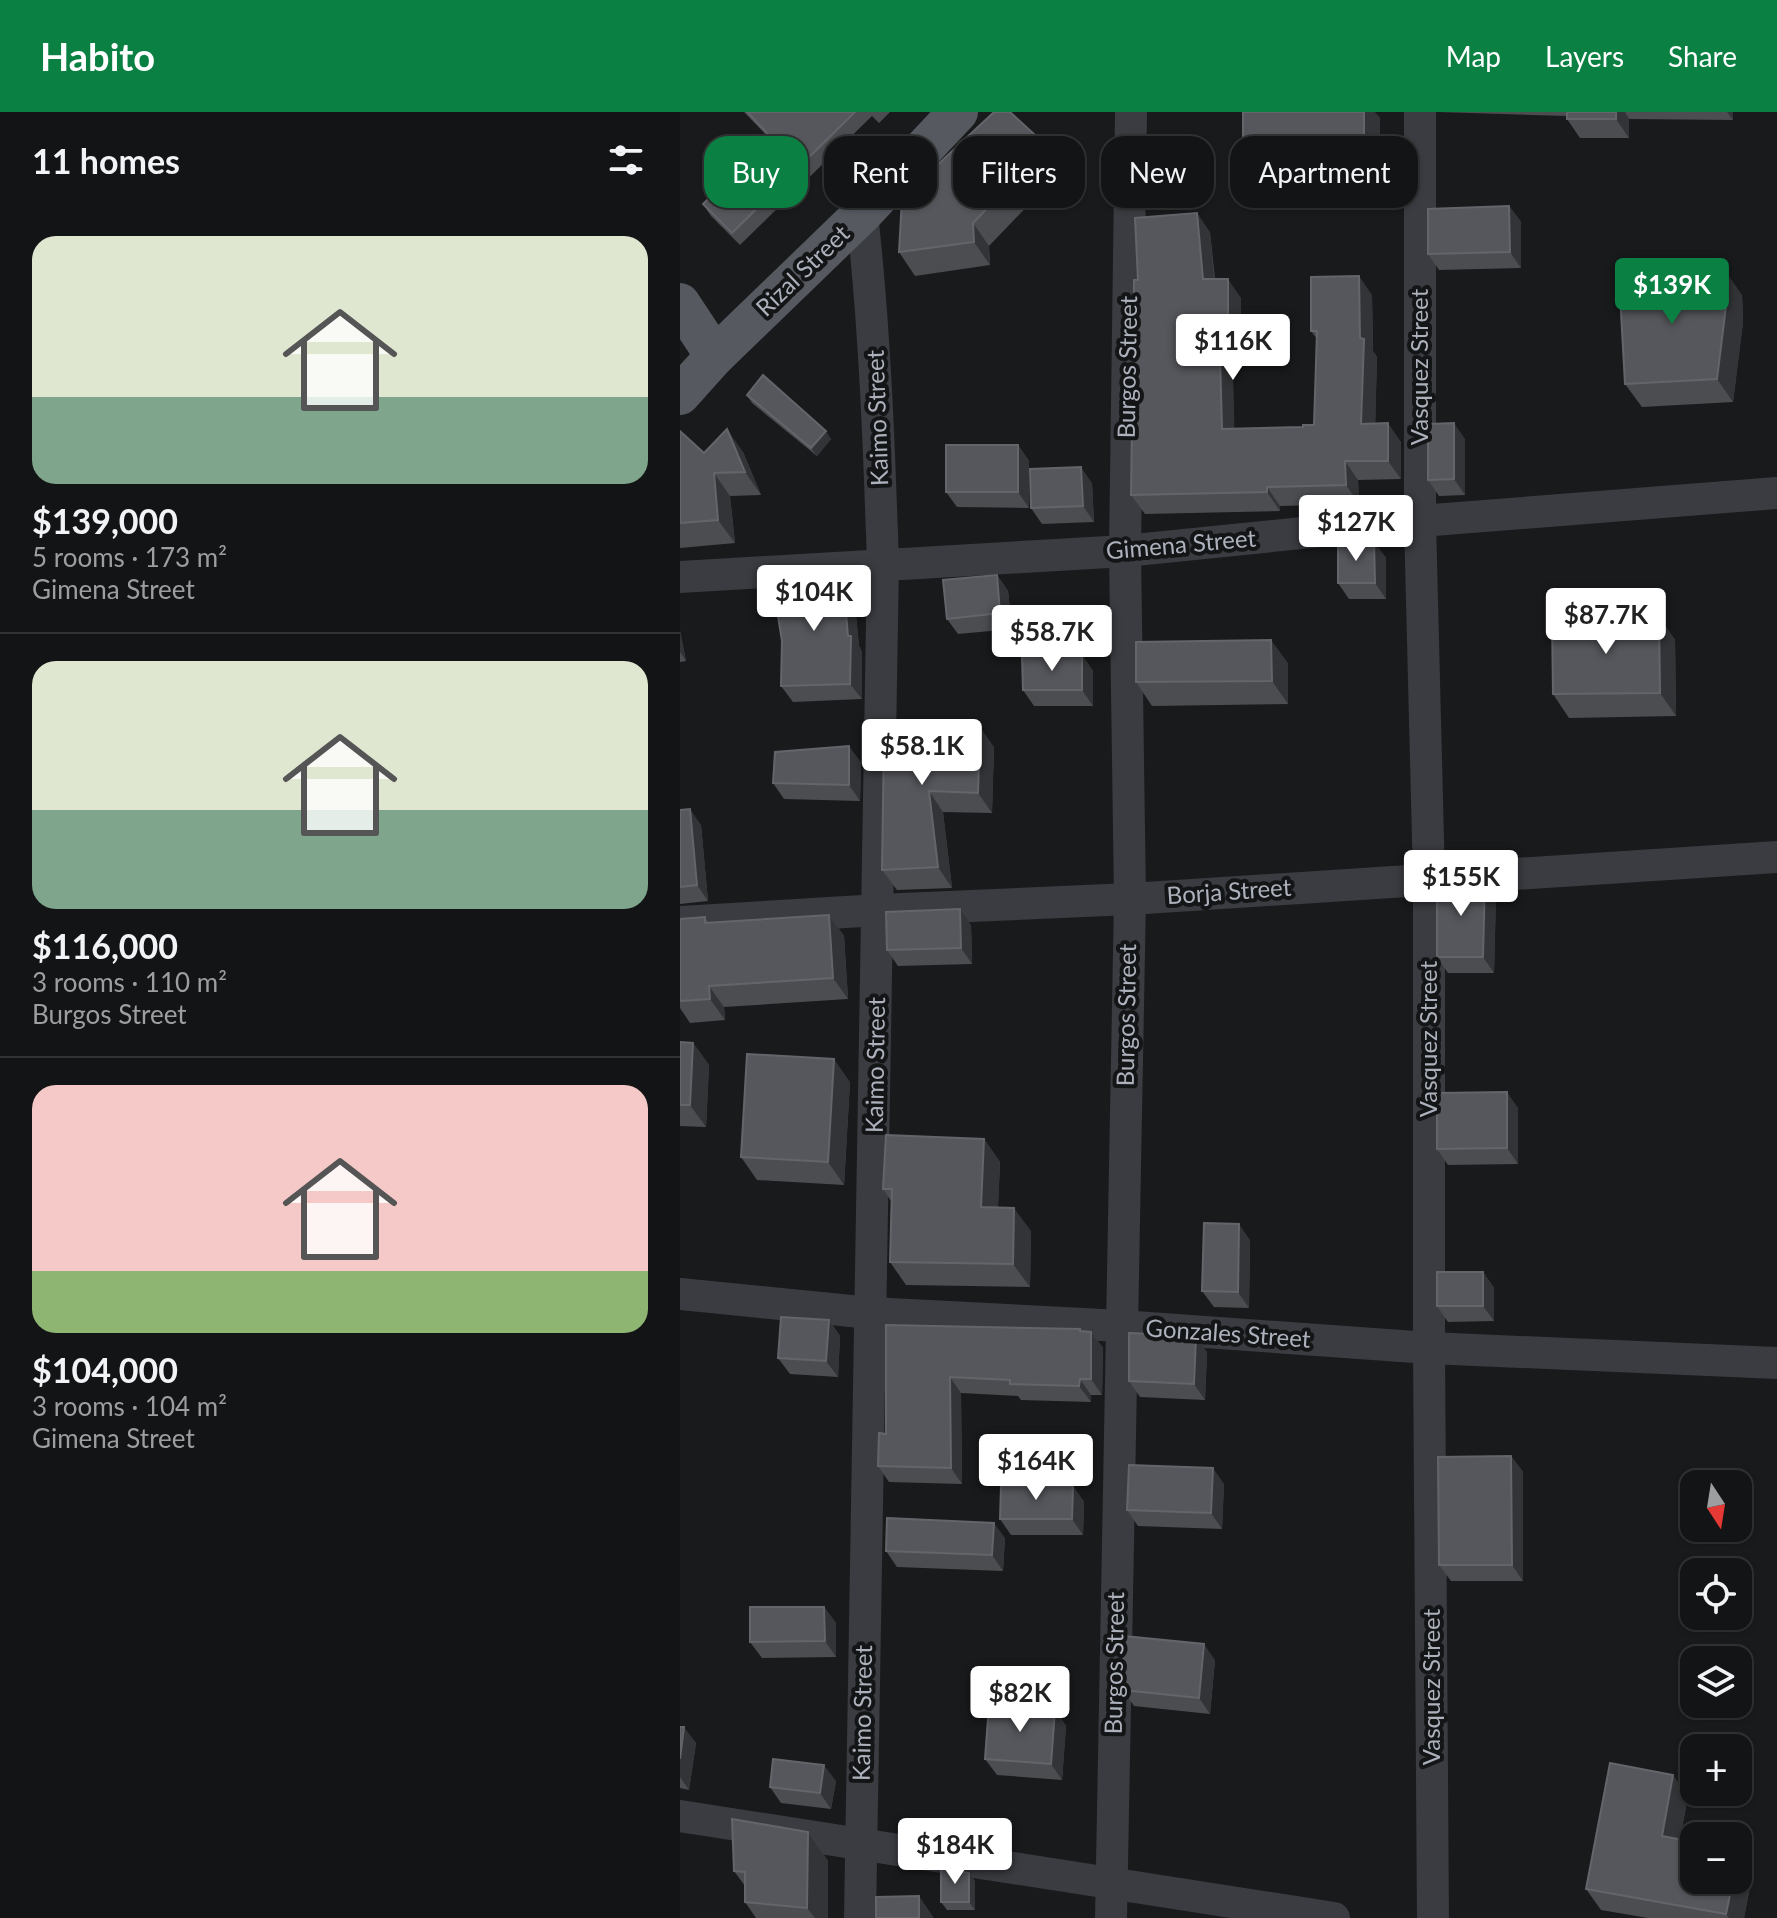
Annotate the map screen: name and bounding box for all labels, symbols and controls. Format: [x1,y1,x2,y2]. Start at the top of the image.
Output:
text: Habito [40,33,155,79]
text: Map [1446,39,1501,73]
text: Layers [1545,39,1624,73]
text: Share [1668,39,1737,73]
chip: Buy [704,136,808,208]
chip: Rent [824,136,937,208]
chip: Filters [953,136,1085,208]
chip: New [1101,136,1214,208]
chip: Apartment [1230,136,1418,208]
icon: filters [604,138,648,182]
text: 11 homes [32,140,180,181]
street label: Rizal Street [749,218,855,321]
pin: $139K [1616,258,1728,326]
text: $139K [1633,268,1711,300]
icon: home [268,288,412,432]
street label: Vasquez Street [1404,288,1433,445]
street label: Burgos Street [1111,295,1142,439]
pin: $116K [1177,314,1289,382]
text: $116K [1194,324,1272,356]
street label: Kaimo Street [860,349,893,487]
pin: $127K [1300,495,1412,563]
text: $139,000 [32,500,178,541]
text: $127K [1317,505,1395,537]
street label: Gimena Street [1105,522,1257,564]
text: 5 rooms · 173 m² [32,541,227,573]
pin: $104K [758,565,870,633]
text: Gimena Street [32,573,195,605]
text: $104K [775,575,853,607]
pin: $87.7K [1541,588,1671,656]
text: $87.7K [1564,598,1648,630]
pin: $58.7K [987,605,1117,673]
text: $58.7K [1010,615,1094,647]
icon: home [268,713,412,857]
pin: $58.1K [857,719,987,787]
text: $58.1K [880,729,964,761]
pin: $155K [1405,850,1517,918]
text: $155K [1422,860,1500,892]
street label: Borja Street [1166,872,1292,909]
text: $116,000 [32,925,178,966]
street label: Burgos Street [1110,943,1141,1087]
street label: Vasquez Street [1413,960,1442,1117]
text: 3 rooms · 110 m² [32,966,227,998]
street label: Kaimo Street [859,996,890,1133]
text: Burgos Street [32,998,187,1030]
icon: home [268,1137,412,1281]
street label: Gonzales Street [1145,1312,1312,1353]
text: $104,000 [32,1349,178,1390]
text: 3 rooms · 104 m² [32,1390,227,1422]
text: Gimena Street [32,1422,195,1454]
pin: $164K [980,1434,1092,1502]
text: $164K [997,1444,1075,1476]
north arrow [1680,1470,1752,1542]
map controls [1680,1470,1752,1894]
button: locate [1680,1558,1752,1630]
street label: Burgos Street [1098,1591,1129,1735]
street label: Vasquez Street [1416,1608,1445,1765]
street label: Kaimo Street [846,1644,877,1781]
button: layers [1680,1646,1752,1718]
pin: $82K [973,1666,1067,1734]
text: $82K [988,1676,1052,1708]
button: + [1680,1734,1752,1806]
pin: $184K [899,1818,1011,1886]
button: − [1680,1822,1752,1894]
text: $184K [916,1828,994,1860]

